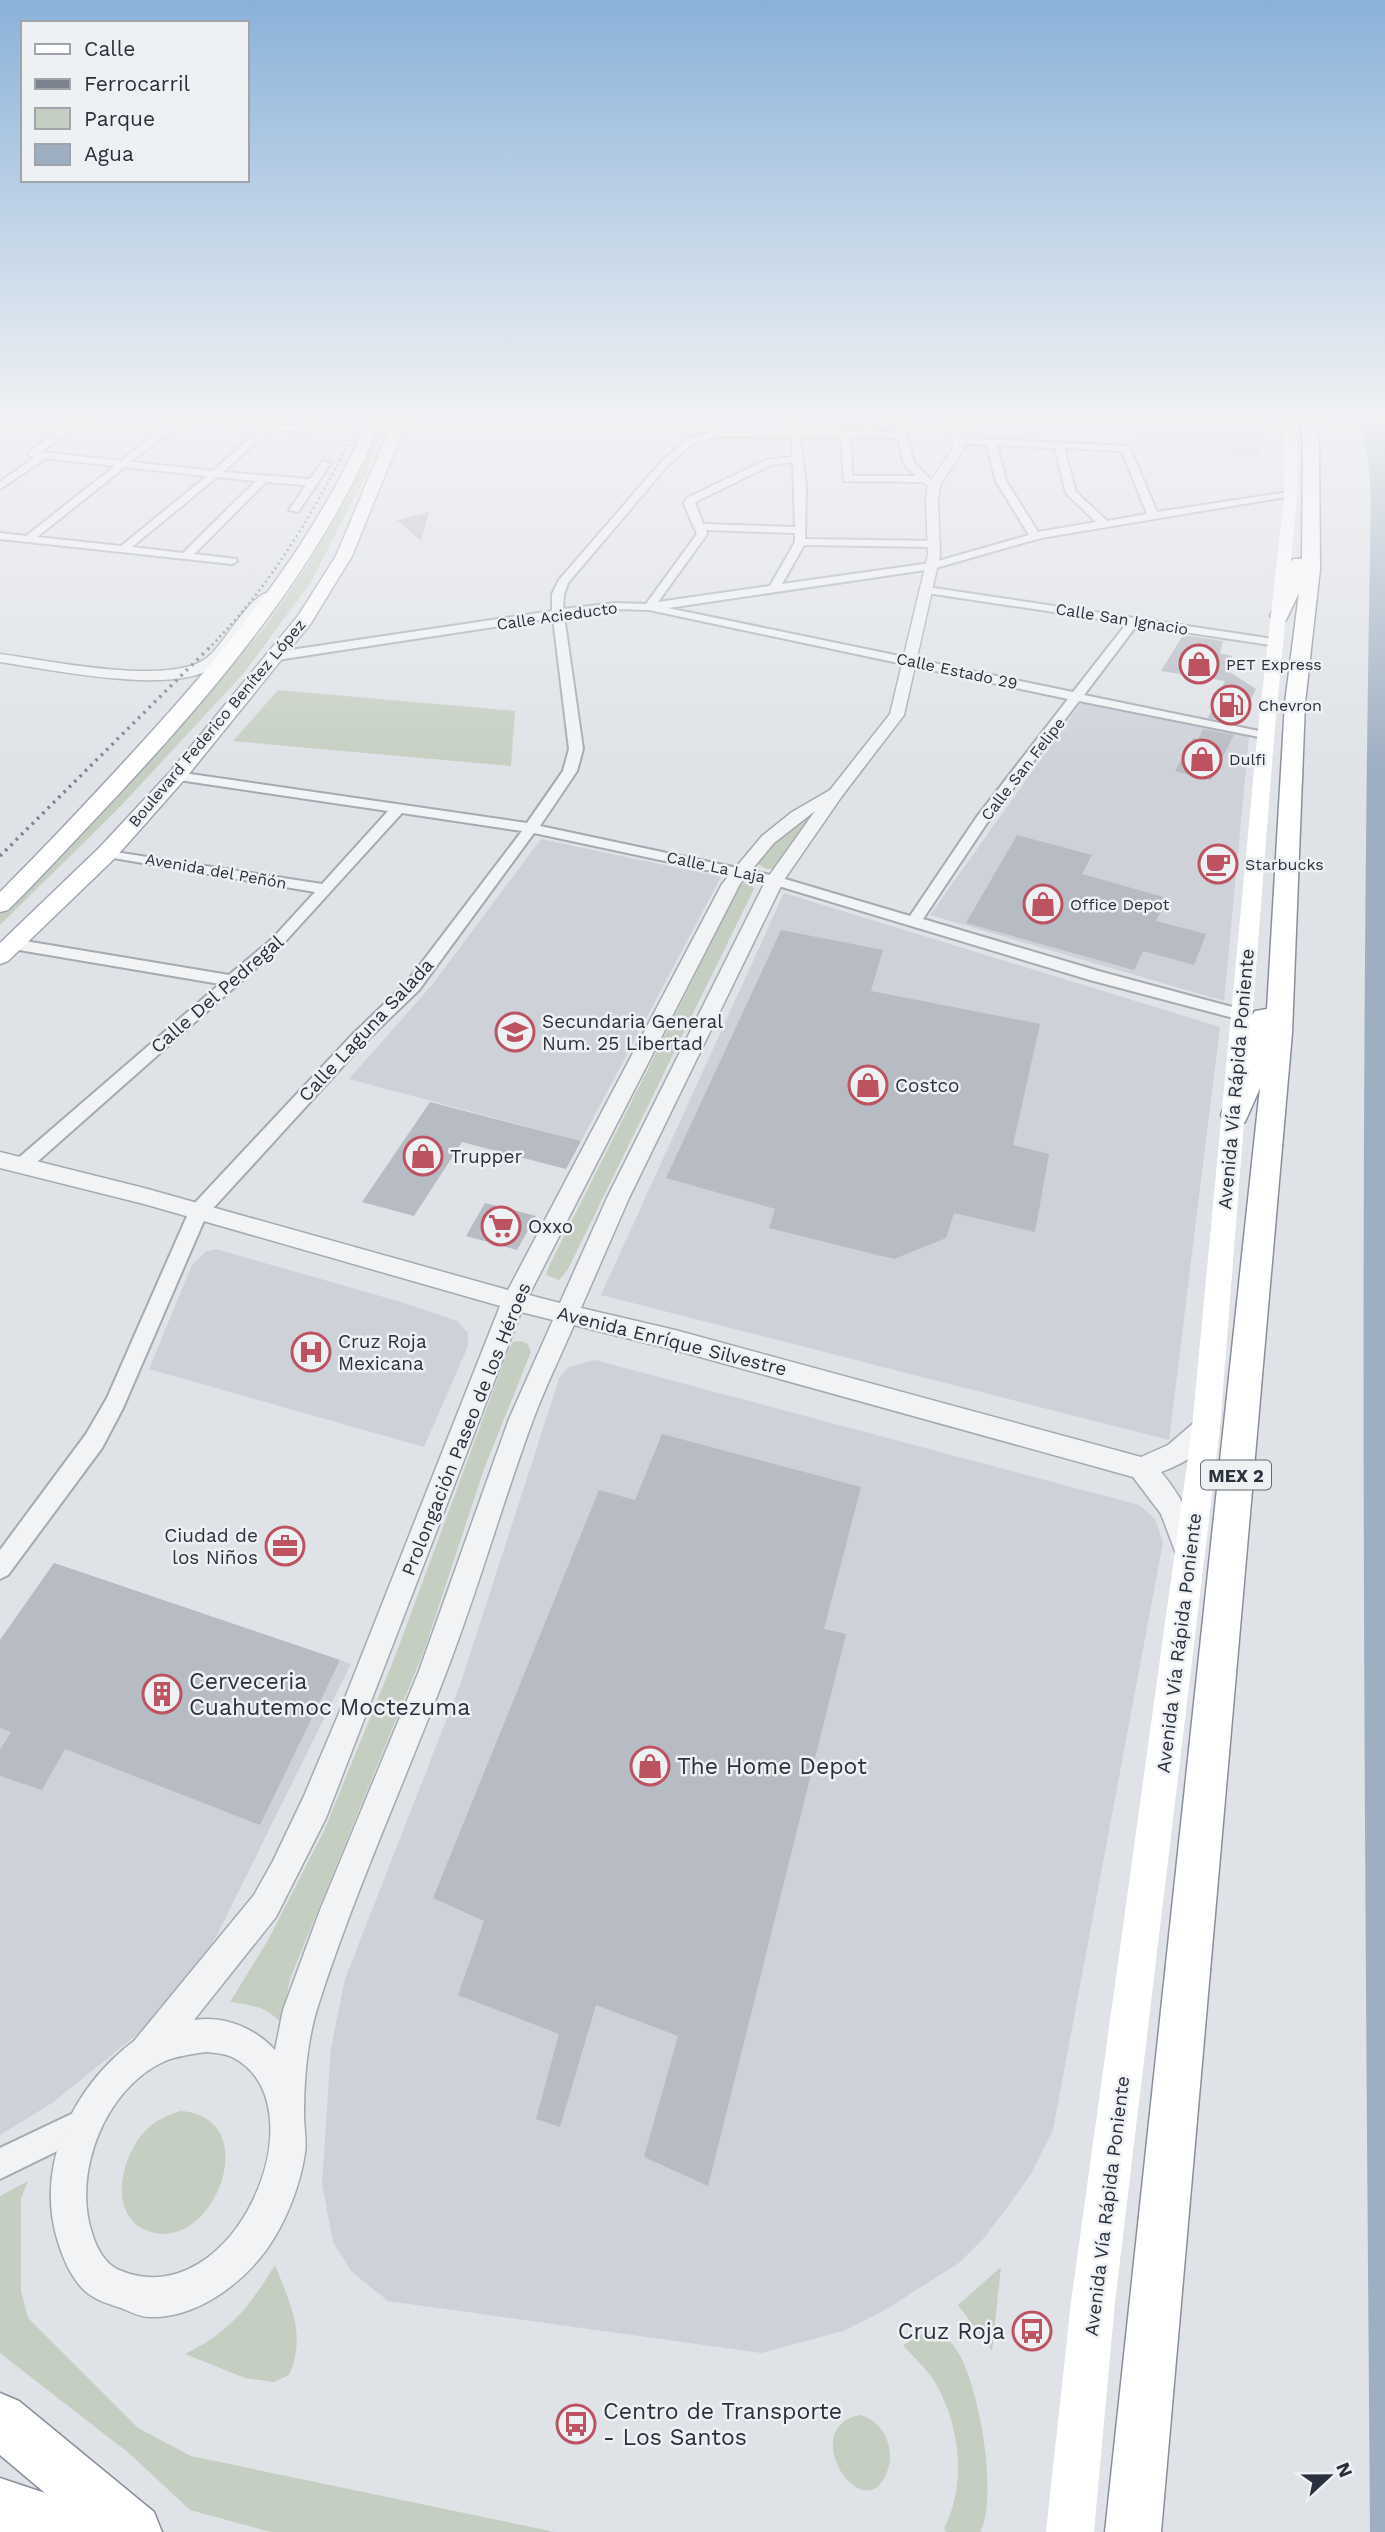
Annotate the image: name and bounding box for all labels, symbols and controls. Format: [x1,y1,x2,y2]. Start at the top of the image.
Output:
legend [21,21,248,182]
text: Calle [84,36,135,61]
text: Ferrocarril [84,71,191,96]
text: Parque [84,106,155,131]
text: Agua [84,141,134,166]
street label: Calle Acieducto [495,598,619,634]
street label: Calle San Ignacio [1054,599,1190,639]
street label: Boulevard Federico Benítez López [124,615,310,831]
shop icon: PET Express [1178,643,1220,685]
street label: Calle Estado 29 [895,649,1019,693]
place label: PET Express [1226,655,1322,674]
fuel station icon: Chevron [1210,684,1252,726]
place label: Chevron [1258,696,1322,715]
street label: Calle San Felipe [977,714,1069,824]
shop icon: Dulfi [1181,738,1223,780]
place label: Dulfi [1229,750,1266,769]
cafe icon: Starbucks [1197,843,1239,885]
street label: Calle La Laja [665,847,767,887]
street label: Avenida del Peñón [144,849,288,893]
place label: Starbucks [1245,855,1324,874]
shop icon: Office Depot [1022,883,1064,925]
place label: Office Depot [1070,895,1170,914]
street label: Calle Del Pedregal [146,930,288,1058]
street label: Avenida Vía Rápida Poniente [1213,947,1259,1211]
street label: Calle Laguna Salada [294,953,438,1106]
place label: Secundaria General Num. 25 Libertad [542,1010,723,1055]
school or university icon: Secundaria General Num. 25 Libertad [494,1011,536,1053]
shop icon: Costco [847,1064,889,1106]
place label: Costco [895,1074,959,1097]
shop icon: Trupper [402,1135,444,1177]
place label: Trupper [450,1145,522,1168]
supermarket icon: Oxxo [480,1205,522,1247]
place label: Oxxo [528,1215,573,1238]
street label: Prolongación Paseo de los Héroes [396,1279,536,1579]
street label: Avenida Enríque Silvestre [555,1301,789,1381]
place label: Cruz Roja Mexicana [338,1330,427,1375]
hospital icon: Cruz Roja Mexicana [290,1331,332,1373]
road number: MEX 2 [1201,1460,1271,1490]
street label: Avenida Vía Rápida Poniente [1152,1512,1206,1774]
place label: Ciudad de los Niños [164,1524,258,1569]
office icon: Ciudad de los Niños [264,1525,306,1567]
place label: Cerveceria Cuahutemoc Moctezuma [189,1668,470,1721]
building icon: Cerveceria Cuahutemoc Moctezuma [141,1673,183,1715]
shop icon: The Home Depot [629,1745,671,1787]
place label: The Home Depot [677,1753,867,1780]
street label: Avenida Vía Rápida Poniente [1080,2075,1134,2337]
bus stop icon: Cruz Roja [1011,2310,1053,2352]
place label: Cruz Roja [898,2318,1005,2345]
place label: Centro de Transporte - Los Santos [603,2398,842,2451]
bus stop icon: Centro de Transporte - Los Santos [555,2403,597,2445]
north arrow [1294,2441,1364,2511]
text: N [1331,2459,1358,2481]

